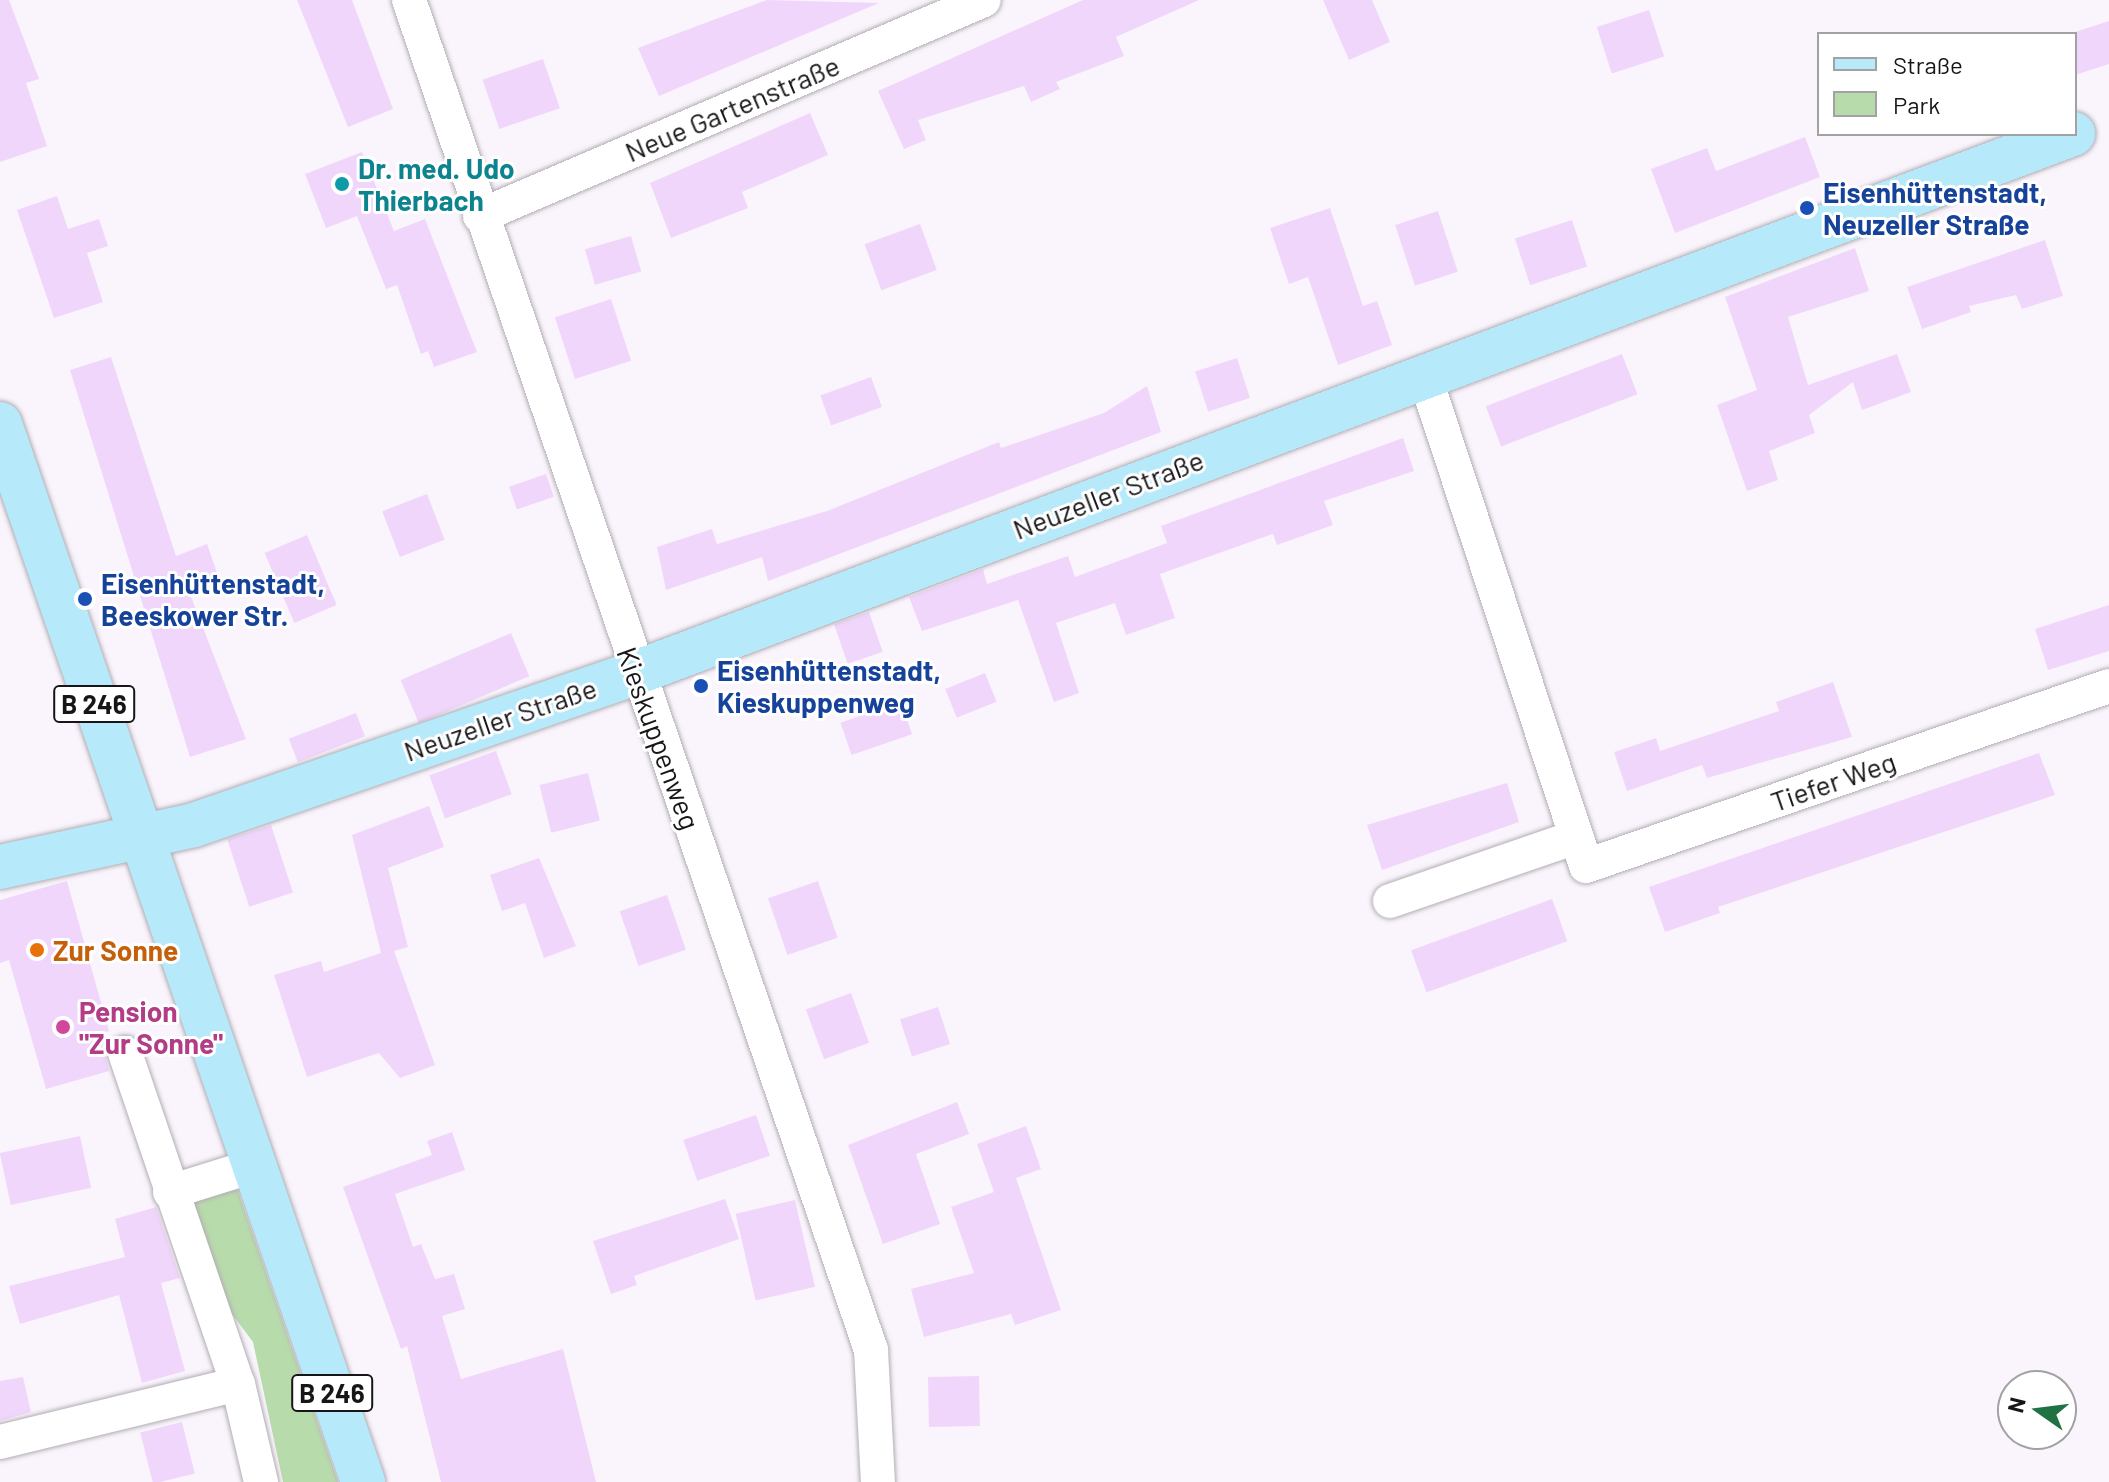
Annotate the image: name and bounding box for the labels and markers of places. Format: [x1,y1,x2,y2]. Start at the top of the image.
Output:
place label: Dr. med. Udo Thierbach [358,151,515,217]
marker: Dr. med. Udo Thierbach [333,175,351,193]
place label: Eisenhüttenstadt, Neuzeller Straße [1823,175,2047,241]
marker: Eisenhüttenstadt, Neuzeller Straße [1798,199,1816,217]
place label: Eisenhüttenstadt, Beeskower Str. [101,566,325,632]
marker: Eisenhüttenstadt, Beeskower Str. [76,590,94,608]
place label: Eisenhüttenstadt, Kieskuppenweg [717,653,941,719]
marker: Eisenhüttenstadt, Kieskuppenweg [692,677,710,695]
place label: Zur Sonne [53,933,178,967]
marker: Zur Sonne [28,941,46,959]
place label: Pension "Zur Sonne" [79,994,223,1060]
marker: Pension "Zur Sonne" [54,1018,72,1036]

